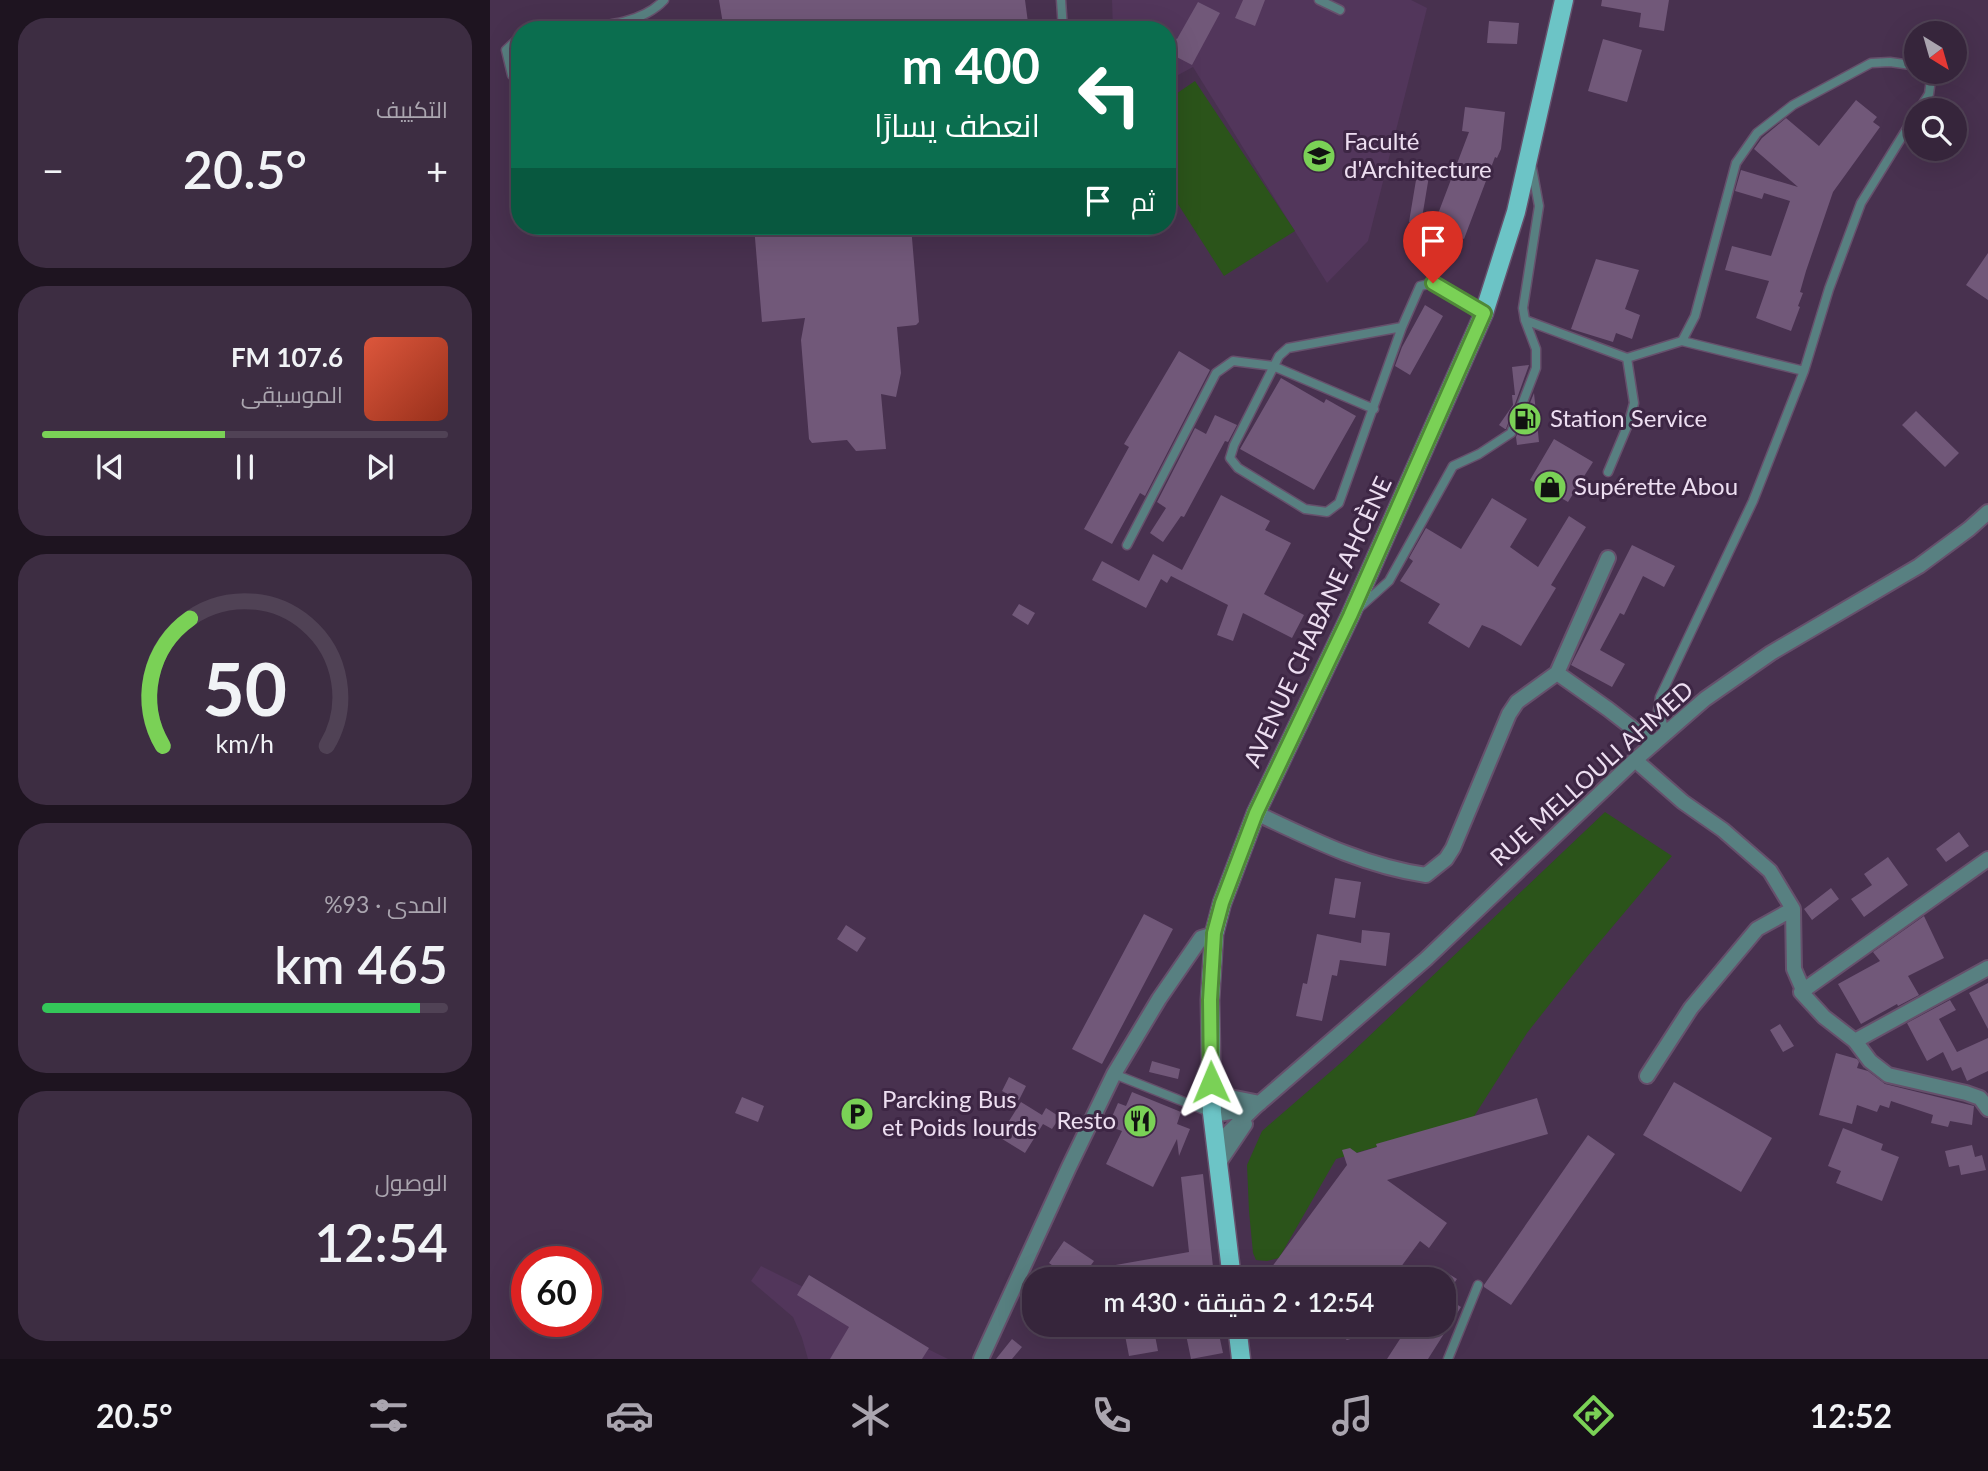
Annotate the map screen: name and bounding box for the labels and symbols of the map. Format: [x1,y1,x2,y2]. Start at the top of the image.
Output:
north arrow [1904,21,1967,84]
place label: Faculté d'Architecture [1344,126,1492,183]
school or university icon: Faculté d'Architecture [1300,137,1338,175]
pin [1403,211,1463,283]
fuel station icon: Station Service [1506,400,1544,438]
place label: Station Service [1550,403,1707,432]
shop icon: Supérette Abou [1531,468,1569,506]
street label: AVENUE CHABANE AHCÈNE [1236,471,1397,771]
place label: Supérette Abou [1574,471,1738,500]
street label: RUE MELLOULI AHMED [1484,674,1698,872]
position arrow [1174,1045,1248,1119]
place label: Parcking Bus et Poids lourds [882,1084,1037,1141]
parking icon: Parcking Bus et Poids lourds [838,1095,876,1133]
restaurant icon: Resto [1121,1102,1159,1140]
place label: Resto [1057,1105,1116,1134]
speed limit sign: 60 [511,1246,602,1337]

